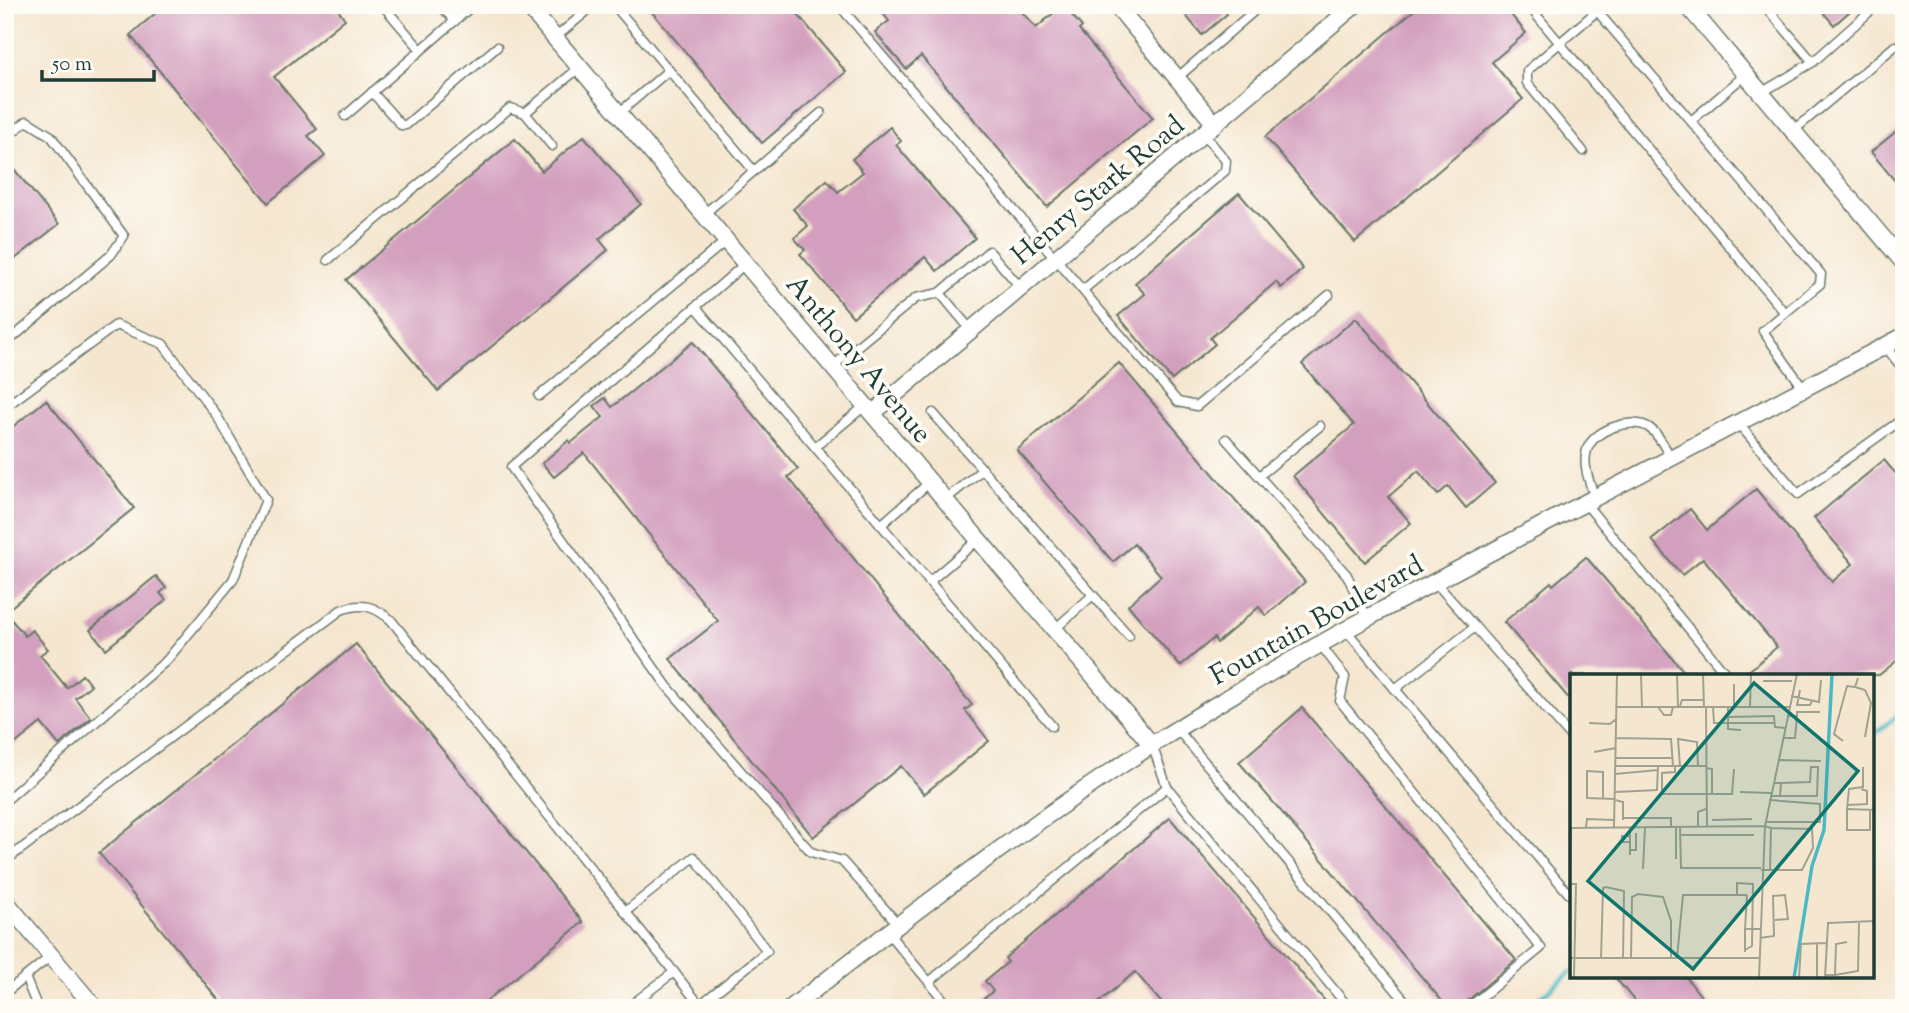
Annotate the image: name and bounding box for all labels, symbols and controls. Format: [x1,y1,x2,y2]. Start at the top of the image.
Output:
scale bar [42,38,154,82]
text: 50 m [51,50,92,80]
street label: Henry Stark Road [1004,107,1194,276]
street label: Anthony Avenue [775,267,940,453]
street label: Fountain Boulevard [1203,546,1432,697]
inset map [1570,674,1874,978]

